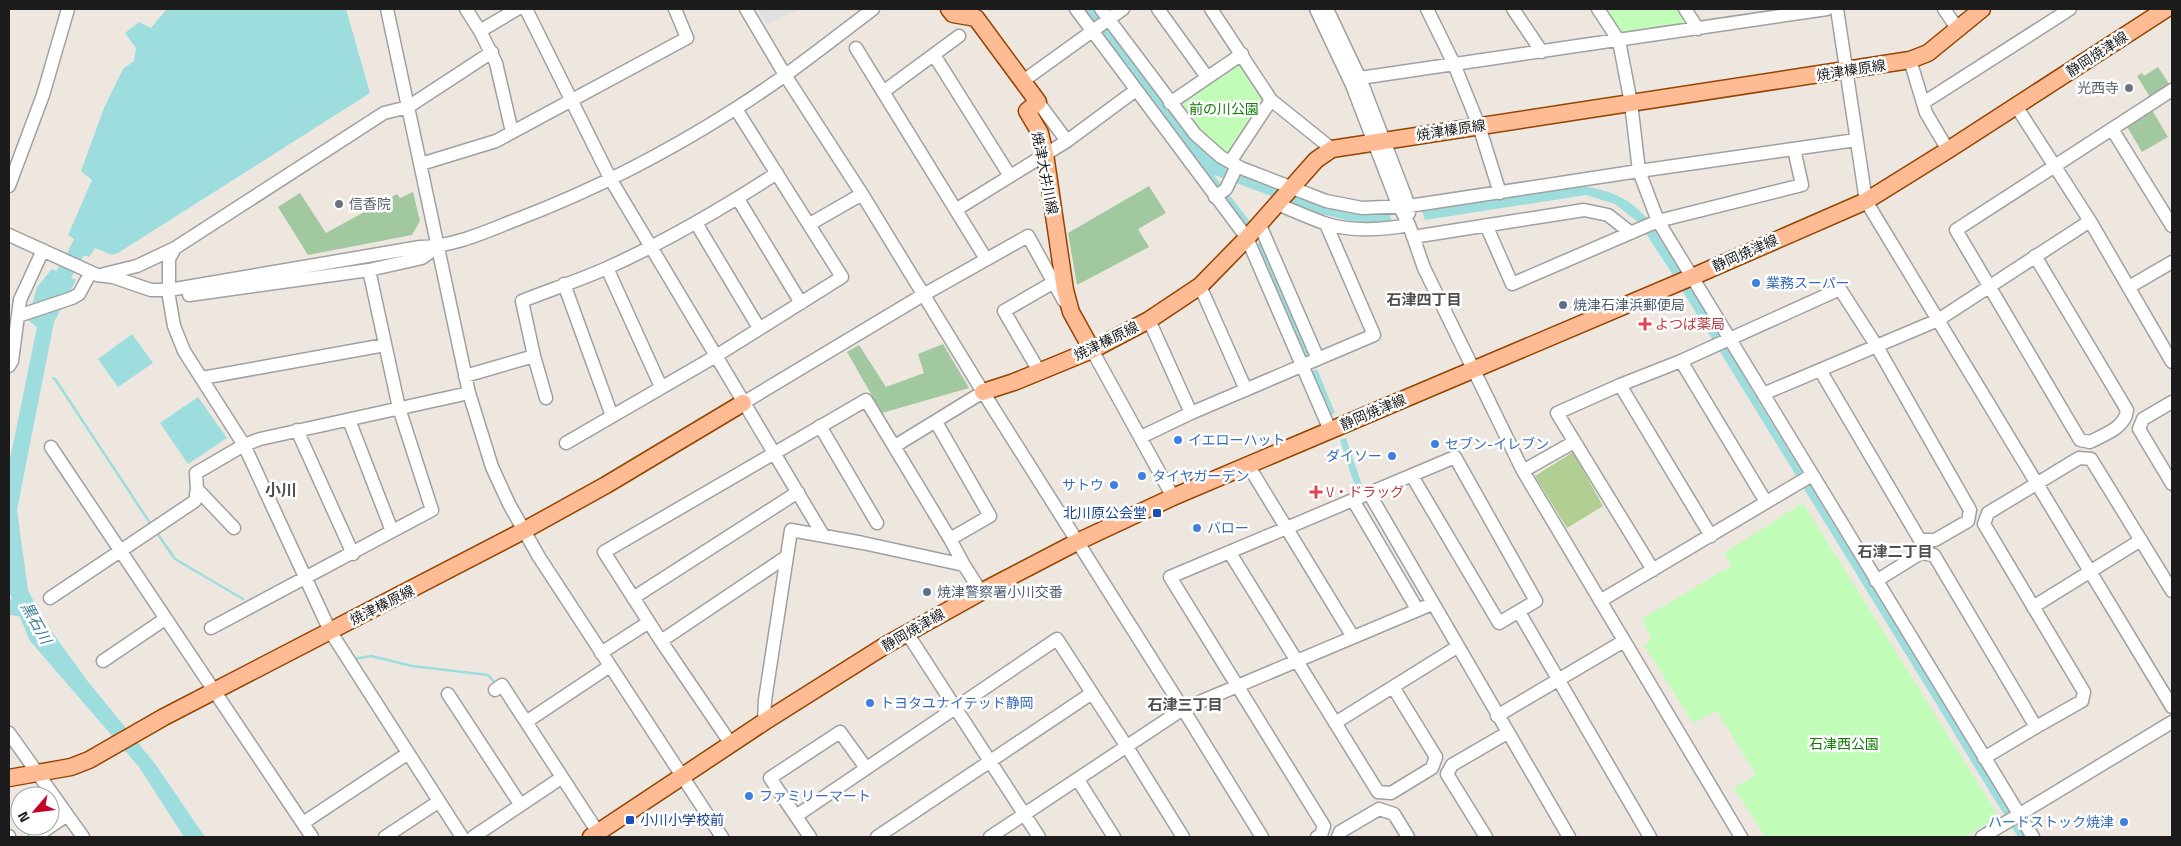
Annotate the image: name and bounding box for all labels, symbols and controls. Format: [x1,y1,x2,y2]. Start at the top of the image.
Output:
street label: 静岡焼津線 [2062,26,2132,81]
street label: 焼津榛原線 [1815,54,1887,85]
place label: 光西寺 [2077,77,2119,98]
marker: 光西寺 [2123,82,2135,94]
park label: 前の川公園 [1189,98,1259,119]
street label: 焼津榛原線 [1415,114,1487,145]
street label: 焼津大井川線 [1027,130,1064,216]
place label: 信香院 [349,193,391,214]
marker: 信香院 [333,198,345,210]
street label: 静岡焼津線 [1709,229,1781,276]
place label: 業務スーパー [1766,272,1850,293]
marker: 業務スーパー [1750,277,1762,289]
district label: 石津四丁目 [1386,288,1462,311]
place label: 焼津石津浜郵便局 [1573,294,1685,315]
marker: 焼津石津浜郵便局 [1557,299,1569,311]
place label: よつば薬局 [1655,313,1725,334]
street label: 焼津榛原線 [1070,316,1142,365]
marker: よつば薬局 [1639,318,1651,330]
street label: 静岡焼津線 [1336,388,1409,435]
place label: イエローハット [1188,429,1286,450]
place label: セブン-イレブン [1445,433,1549,454]
marker: イエローハット [1172,434,1184,446]
marker: セブン-イレブン [1429,438,1441,450]
place label: ダイソー [1326,445,1382,466]
marker: ダイソー [1386,450,1398,462]
place label: タイヤガーデン [1152,465,1250,486]
marker: タイヤガーデン [1136,470,1148,482]
place label: サトウ [1062,474,1104,495]
district label: 小川 [265,478,297,502]
marker: サトウ [1108,479,1120,491]
place label: V・ドラッグ [1326,481,1404,502]
marker: V・ドラッグ [1310,486,1322,498]
place label: 北川原公会堂 [1063,502,1147,523]
marker: 北川原公会堂 [1151,507,1163,519]
place label: バロー [1207,517,1249,538]
marker: バロー [1191,522,1203,534]
district label: 石津二丁目 [1857,540,1933,563]
street label: 焼津榛原線 [346,579,418,630]
place label: 焼津警察署小川交番 [937,581,1063,602]
marker: 焼津警察署小川交番 [921,586,933,598]
water label: 黒石川 [15,597,58,650]
street label: 静岡焼津線 [877,603,948,656]
place label: トヨタユナイテッド静岡 [880,692,1034,713]
district label: 石津三丁目 [1147,693,1223,716]
marker: トヨタユナイテッド静岡 [864,697,876,709]
park label: 石津西公園 [1809,733,1879,754]
place label: ファミリーマート [759,785,871,806]
north arrow [10,786,60,836]
marker: ファミリーマート [743,790,755,802]
text: N [12,808,35,827]
place label: 小川小学校前 [640,809,724,830]
place label: ハードストック焼津 [1988,811,2114,832]
marker: 小川小学校前 [624,814,636,826]
marker: ハードストック焼津 [2118,816,2130,828]

